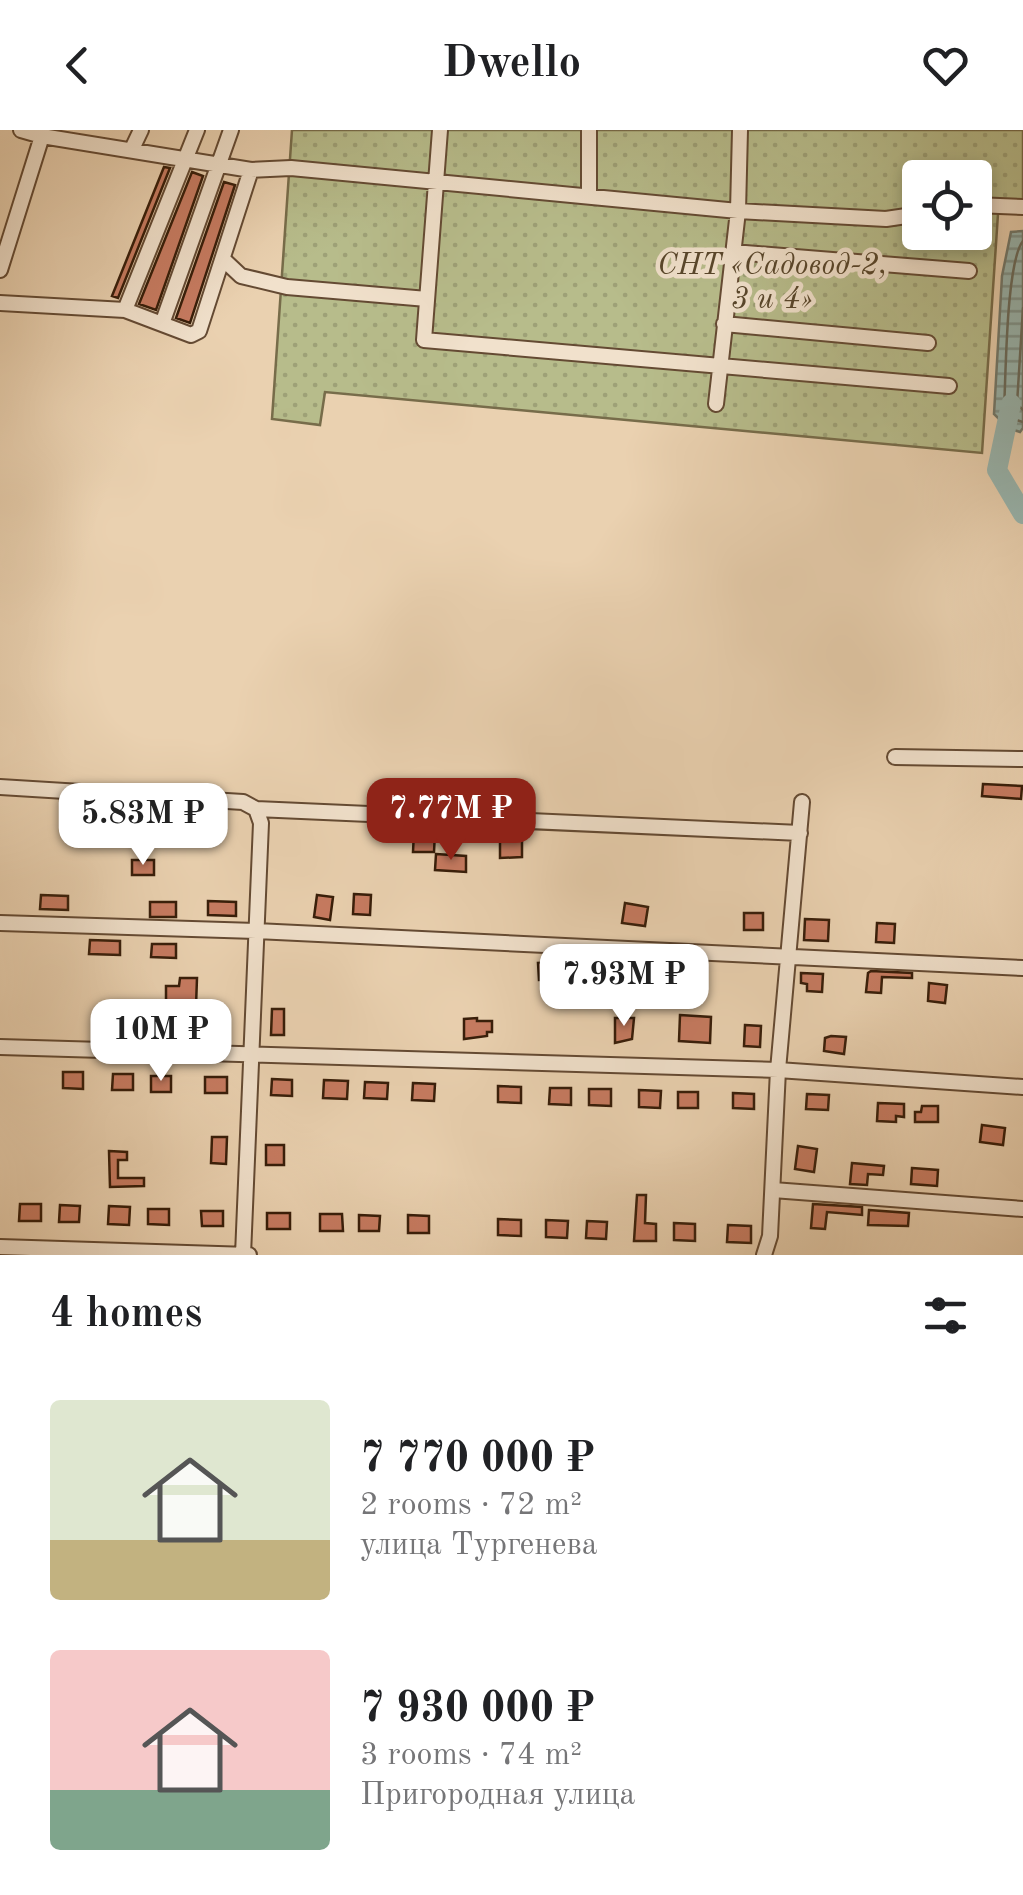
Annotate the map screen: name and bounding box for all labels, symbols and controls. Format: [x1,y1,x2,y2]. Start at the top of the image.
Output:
icon: back [50,38,105,93]
icon: heart [918,38,973,93]
text: Dwello [442,42,581,87]
map controls [902,160,992,250]
button: locate [902,160,992,250]
park label: СНТ «Садовод-2, 3 и 4» [657,251,887,315]
pin: 7.77M ₽ [359,778,543,863]
pin: 5.83M ₽ [51,783,235,868]
text: 7.77M ₽ [389,794,513,826]
text: 5.83M ₽ [81,799,205,831]
pin: 7.93M ₽ [532,944,716,1029]
text: 7.93M ₽ [562,960,686,992]
pin: 10M ₽ [91,999,231,1084]
text: 10M ₽ [112,1015,210,1047]
icon: filters [918,1288,973,1343]
text: 4 homes [50,1294,202,1336]
text: 7 770 000 ₽ [360,1439,595,1481]
icon: home [130,1440,250,1560]
text: 2 rooms · 72 m² [360,1490,582,1522]
text: улица Тургенева [360,1530,598,1562]
text: 7 930 000 ₽ [360,1689,595,1731]
icon: home [130,1690,250,1810]
text: 3 rooms · 74 m² [360,1740,582,1772]
text: Пригородная улица [360,1780,635,1812]

